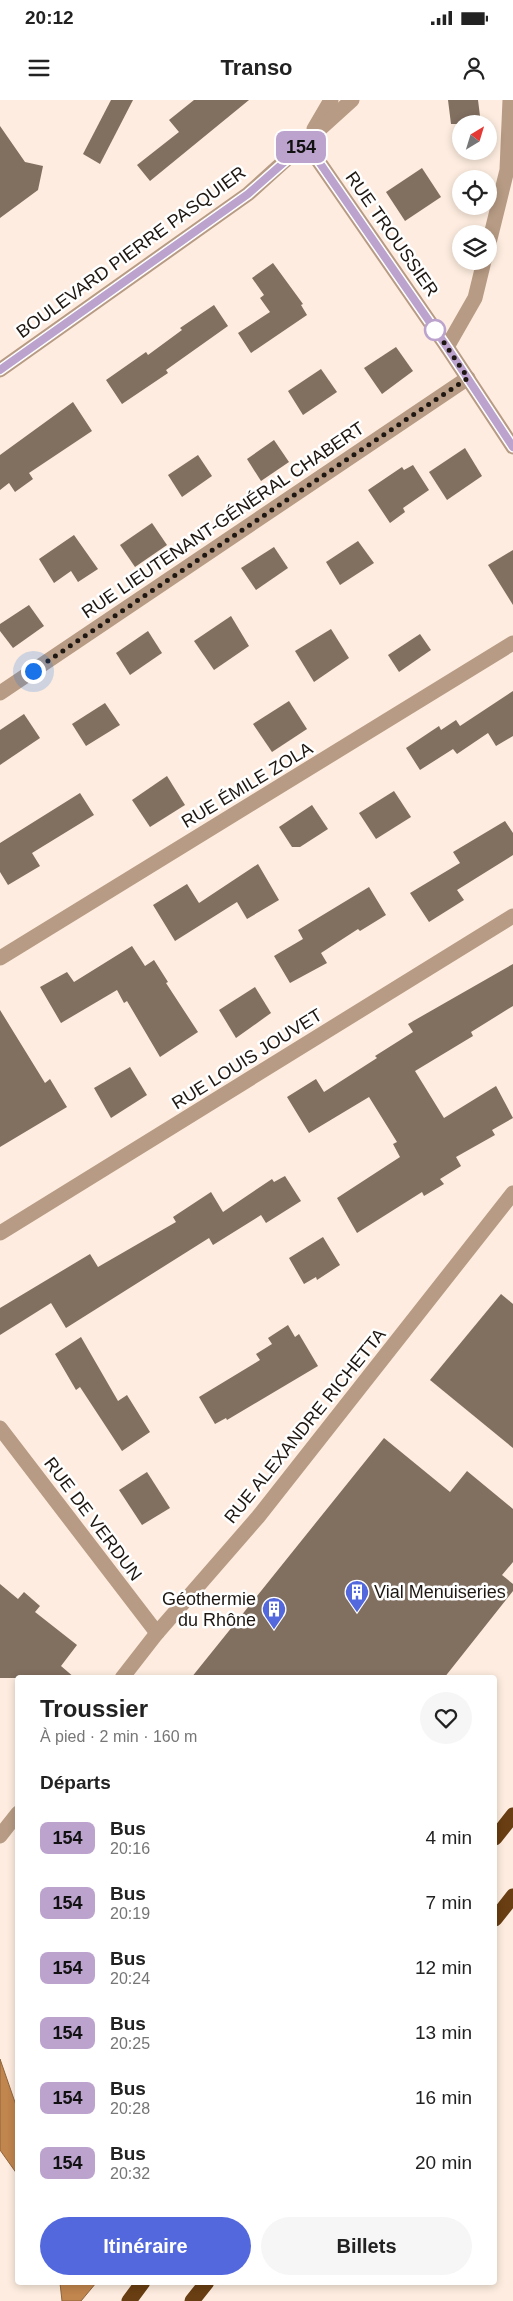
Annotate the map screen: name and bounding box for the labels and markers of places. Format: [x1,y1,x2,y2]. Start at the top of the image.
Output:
unlabelled marker [424,319,446,341]
building icon: Vial Menuiseries [344,1579,370,1613]
place label: Vial Menuiseries [374,1582,506,1602]
place label: Géothermie du Rhône [162,1589,256,1630]
building icon: Géothermie du Rhône [261,1596,287,1630]

